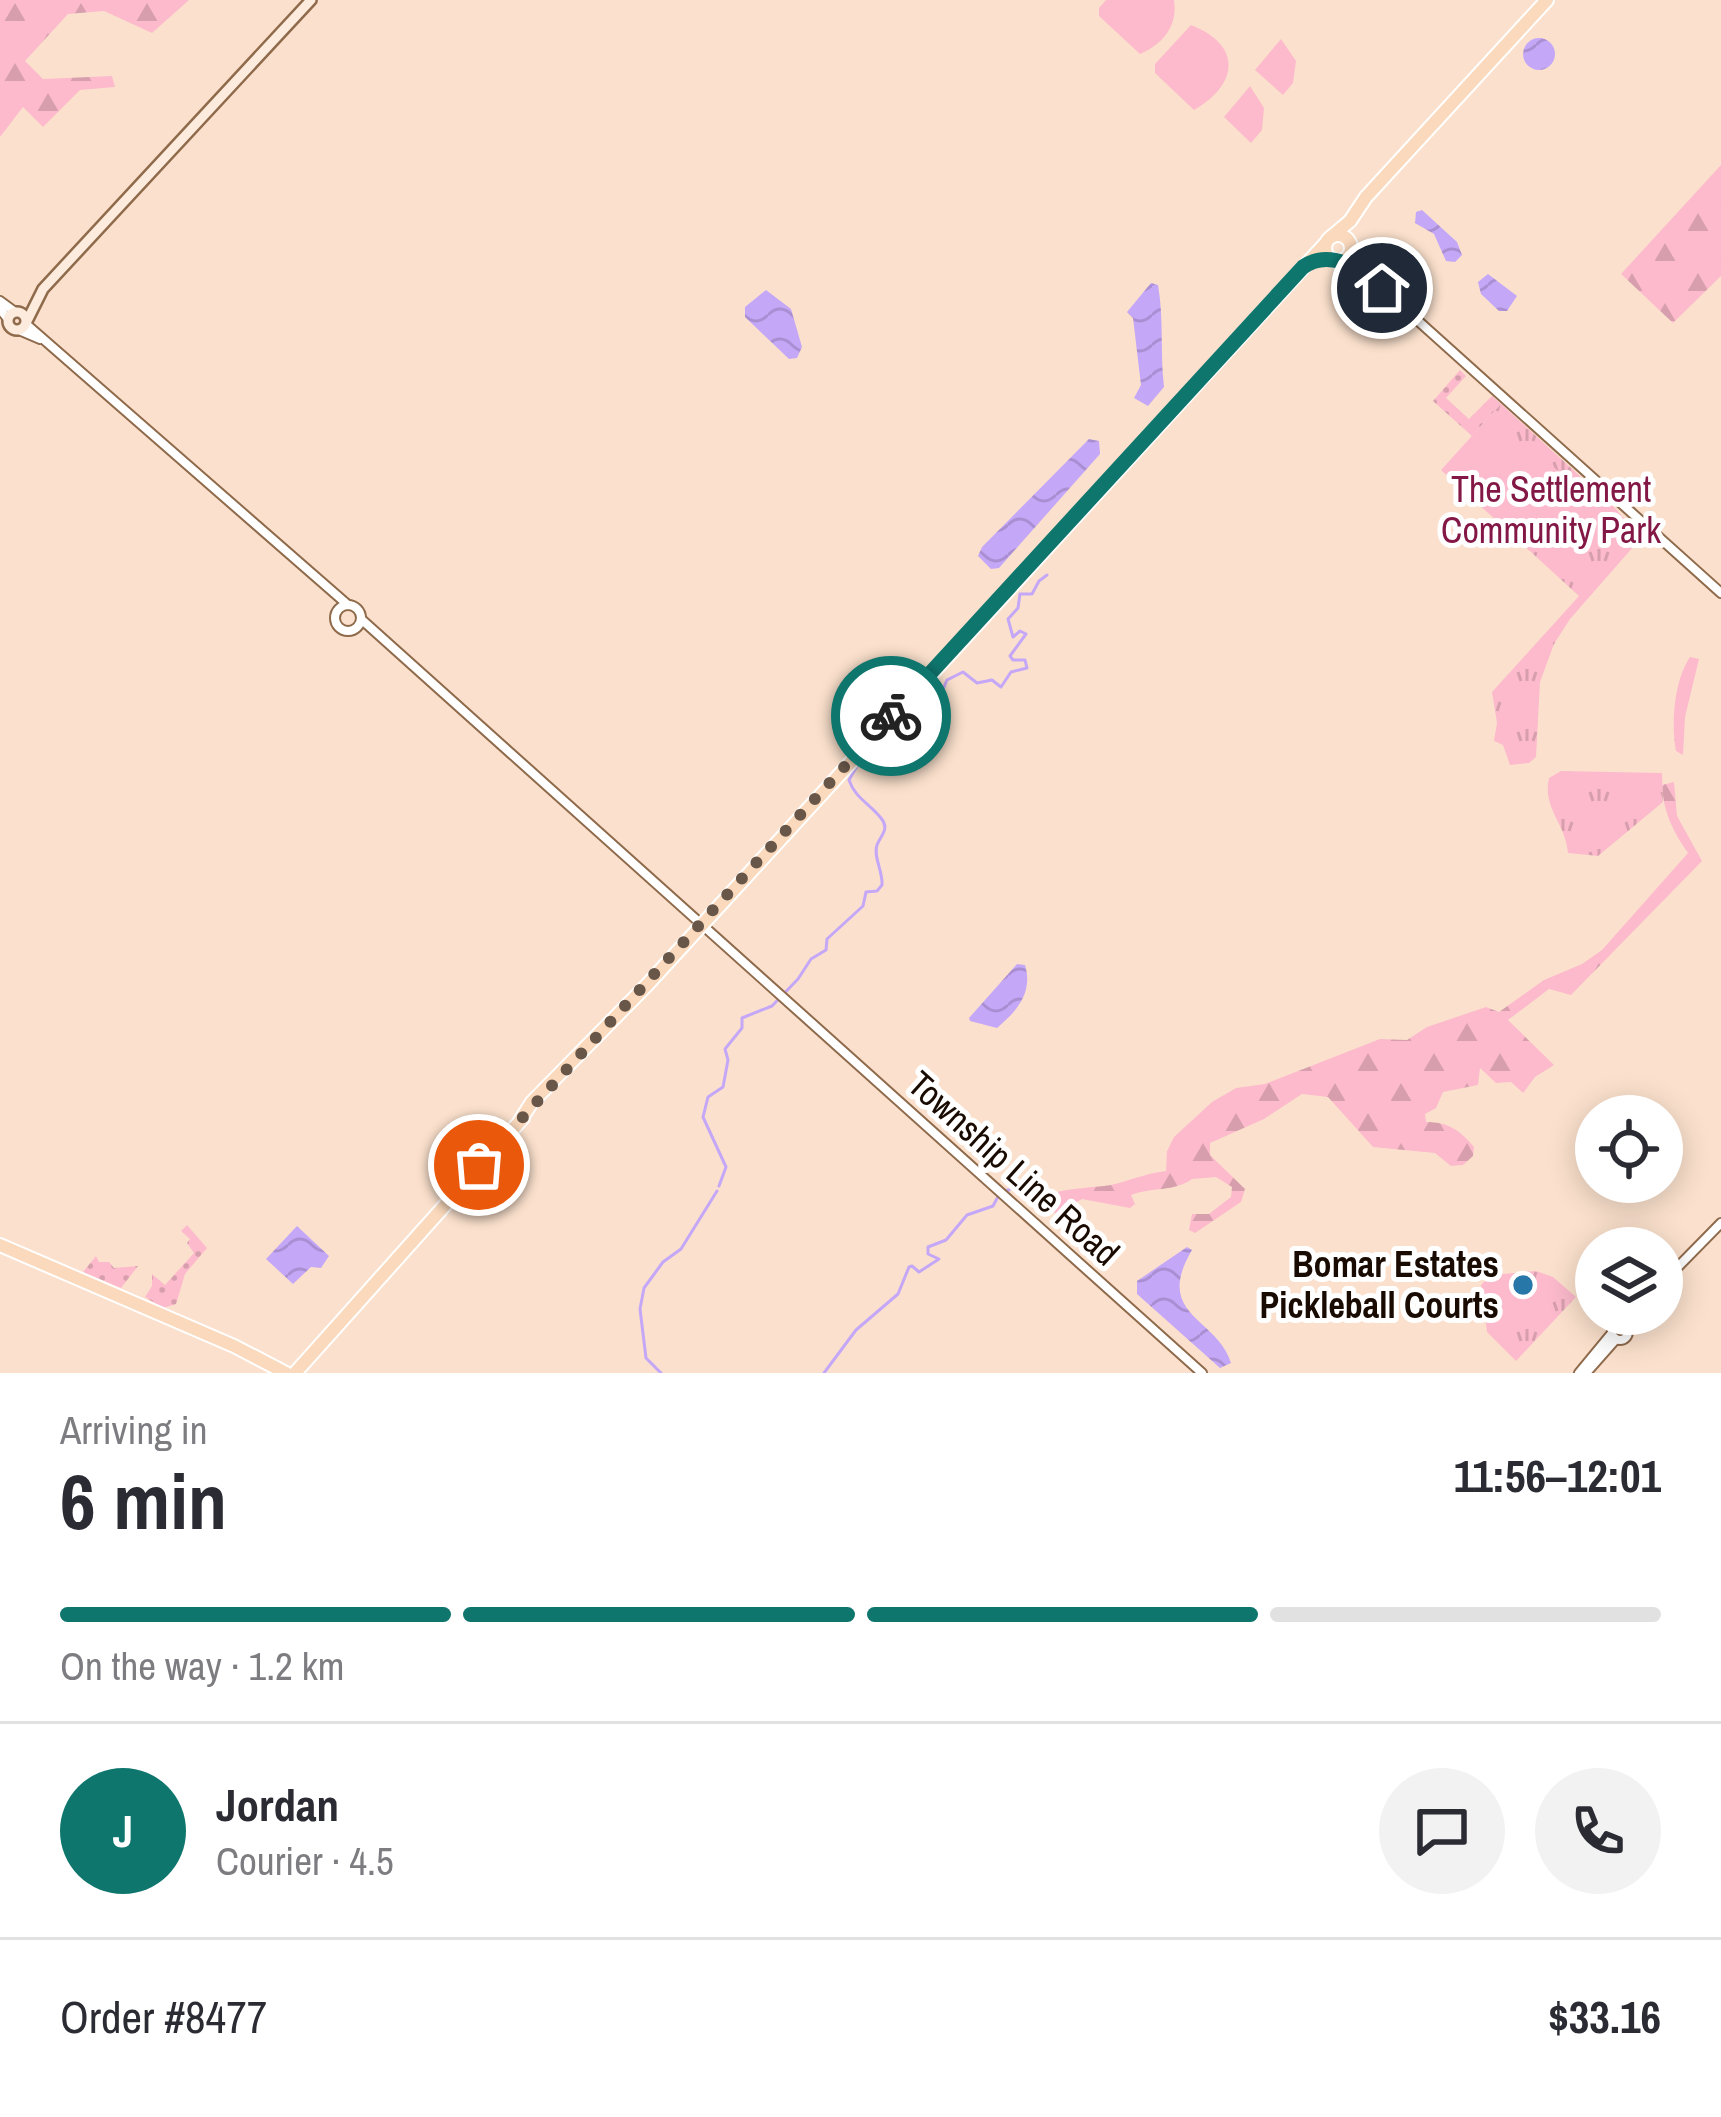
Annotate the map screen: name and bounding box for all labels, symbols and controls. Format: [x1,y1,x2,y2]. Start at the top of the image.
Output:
pin [1331,237,1433,339]
icon: home [1349,255,1415,321]
park label: The Settlement Community Park [1441,465,1661,554]
courier [831,656,951,776]
icon: bike [858,683,924,749]
street label: Township Line Road [898,1060,1130,1276]
map controls [1575,1095,1683,1335]
button: locate [1575,1095,1683,1203]
pin [428,1114,530,1216]
icon: bag [446,1132,512,1198]
button: layers [1575,1227,1683,1335]
place label: Bomar Estates Pickleball Courts [1259,1240,1499,1329]
marker: Bomar Estates Pickleball Courts [1510,1272,1536,1298]
text: Arriving in [60,1404,208,1456]
text: 11:56–12:01 [1454,1445,1661,1506]
text: 6 min [60,1448,227,1553]
text: On the way · 1.2 km [60,1640,344,1692]
button: chat [1379,1768,1505,1894]
button: phone [1535,1768,1661,1894]
text: Jordan [216,1774,339,1835]
text: J [113,1800,133,1861]
text: Courier · 4.5 [216,1835,394,1887]
text: Order #8477 [60,1986,267,2047]
text: $33.16 [1548,1986,1661,2047]

